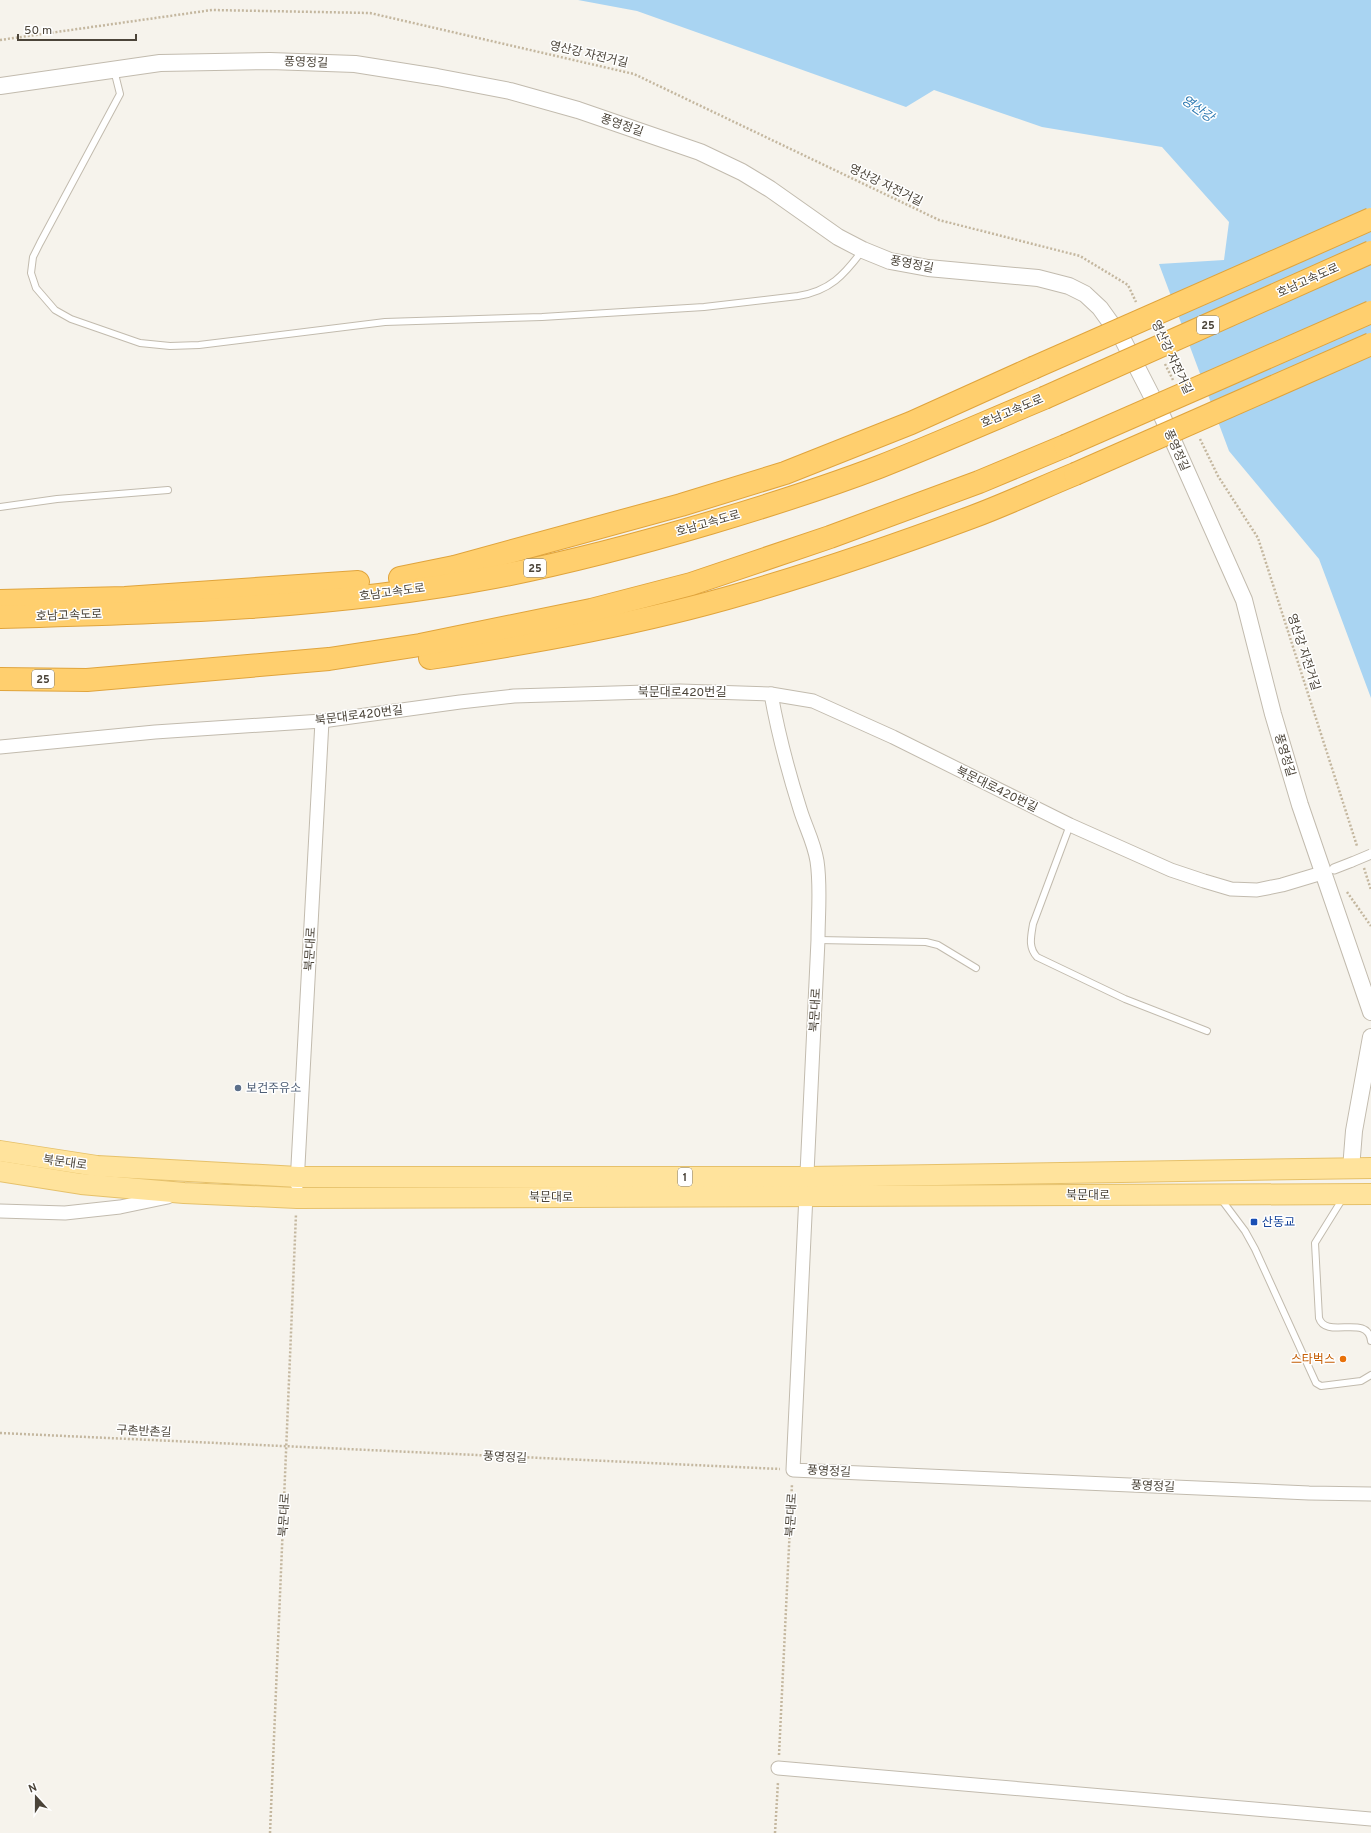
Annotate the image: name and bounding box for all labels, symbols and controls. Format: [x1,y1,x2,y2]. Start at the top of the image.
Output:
scale bar [18,16,136,42]
text: 50 m [24,23,52,39]
street label: 영산강 자전거길 [548,38,630,72]
street label: 풍영정길 [284,54,328,72]
water label: 영산강 [1178,93,1218,128]
street label: 풍영정길 [598,111,645,141]
street label: 영산강 자전거길 [846,161,925,211]
street label: 풍영정길 [889,253,935,277]
street label: 호남고속도로 [1275,260,1342,302]
road number: 25 [1197,316,1219,334]
street label: 영산강 자전거길 [1147,318,1195,397]
street label: 호남고속도로 [979,392,1046,432]
street label: 풍영정길 [1160,427,1192,474]
street label: 호남고속도로 [674,507,742,541]
road number: 25 [524,559,546,577]
street label: 호남고속도로 [358,580,426,606]
street label: 호남고속도로 [36,607,102,625]
street label: 영산강 자전거길 [1283,612,1323,693]
road number: 25 [32,670,54,688]
street label: 북문대로420번길 [638,685,726,701]
street label: 북문대로420번길 [314,703,404,729]
street label: 풍영정길 [1270,732,1298,779]
street label: 북문대로420번길 [953,763,1040,817]
street label: 북문대로 [302,927,320,972]
street label: 북문대로 [807,988,825,1033]
place label: 보건주유소 [246,1081,301,1097]
marker: 보건주유소 [233,1083,243,1093]
street label: 북문대로 [42,1152,88,1174]
road number: 1 [678,1168,692,1186]
street label: 북문대로 [1066,1188,1110,1204]
street label: 북문대로 [529,1190,573,1206]
place label: 산동교 [1262,1215,1295,1231]
marker: 산동교 [1249,1217,1259,1227]
place label: 스타벅스 [1291,1352,1335,1368]
marker: 스타벅스 [1338,1354,1348,1364]
street label: 구촌반촌길 [116,1423,172,1441]
street label: 풍영정길 [482,1449,527,1467]
street label: 풍영정길 [806,1463,851,1481]
street label: 풍영정길 [1130,1478,1175,1496]
street label: 북문대로 [276,1493,294,1538]
street label: 북문대로 [783,1493,801,1538]
north arrow [16,1777,56,1817]
text: N [27,1781,39,1797]

